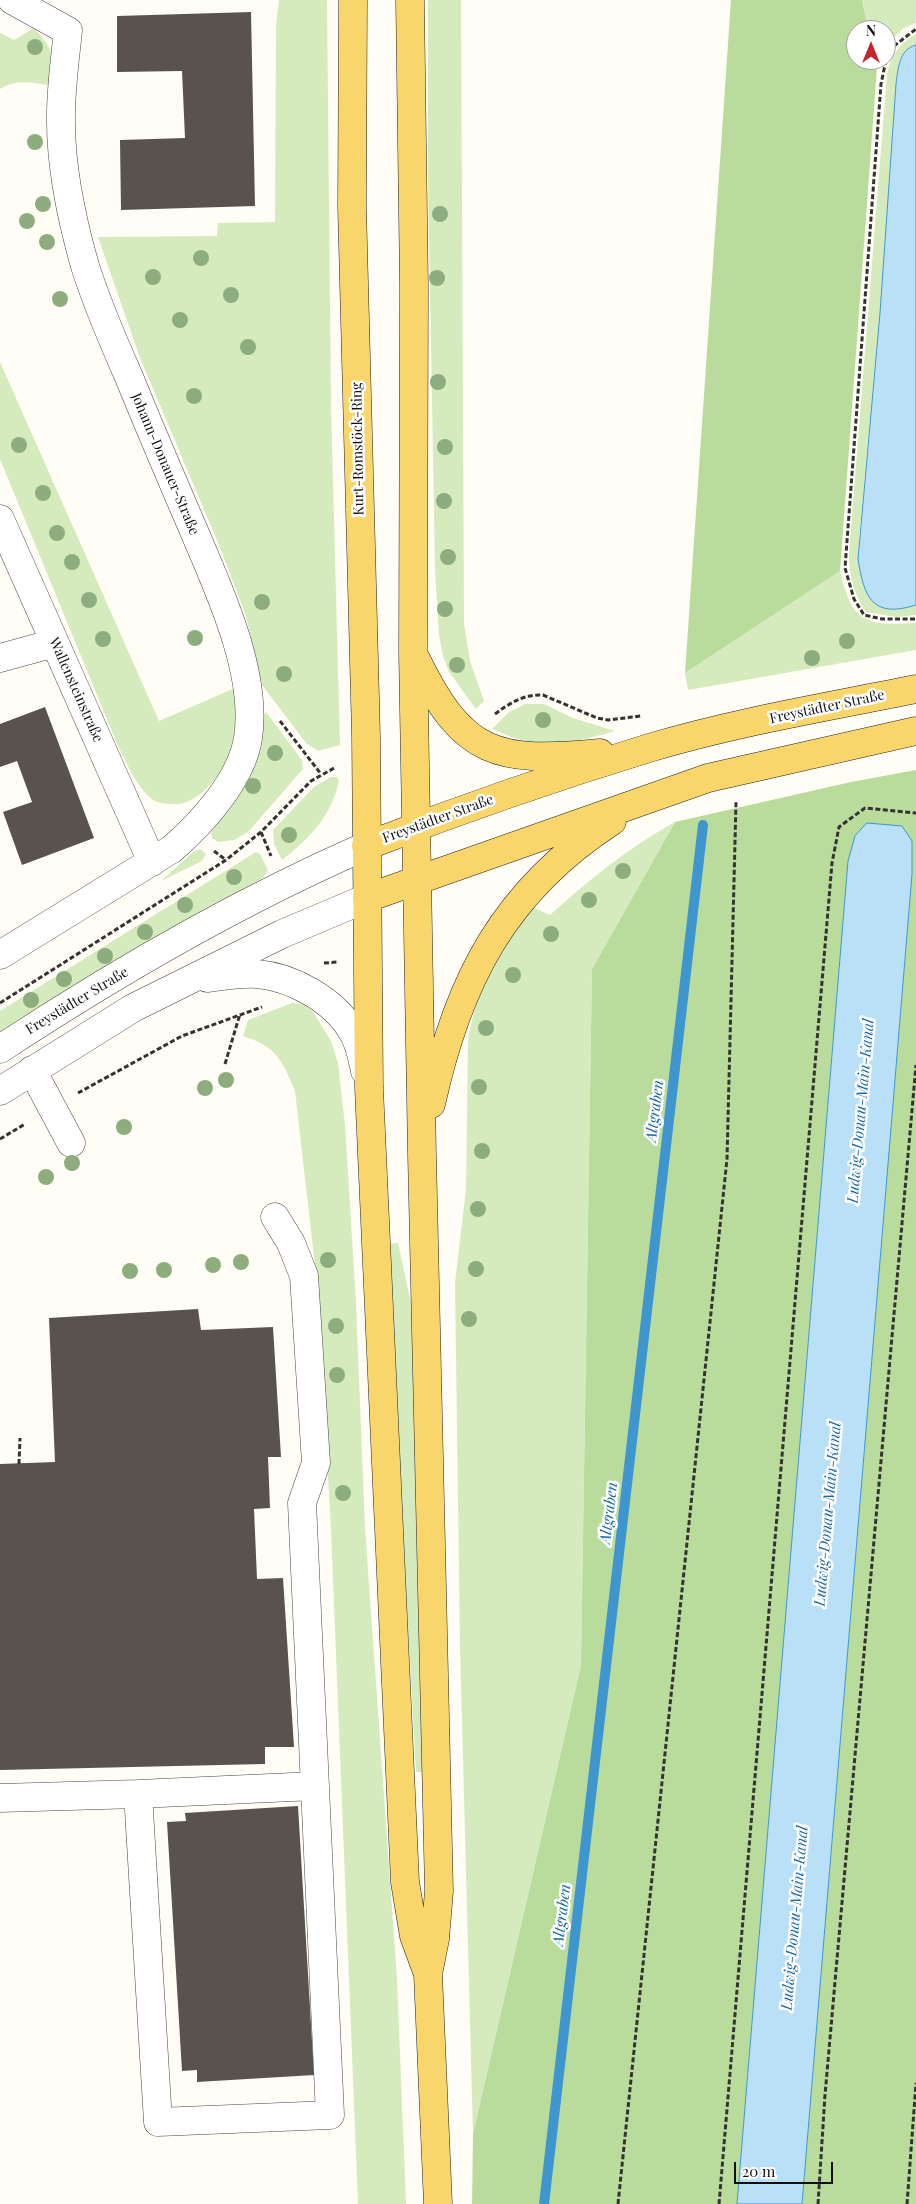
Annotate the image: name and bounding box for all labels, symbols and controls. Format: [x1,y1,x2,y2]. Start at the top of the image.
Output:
north arrow [846,20,896,70]
text: N [866,21,876,40]
street label: Kurt-Romstöck-Ring [348,382,368,516]
street label: Johann-Donauer-Straße [127,390,203,538]
street label: Wallensteinstraße [45,635,107,745]
street label: Freystädter Straße [768,687,886,727]
street label: Freystädter Straße [380,791,496,847]
street label: Freystädter Straße [23,964,131,1038]
water label: Ludwig-Donau-Main-Kanal [844,1018,878,1204]
water label: Altgraben [642,1079,668,1143]
water label: Ludwig-Donau-Main-Kanal [811,1421,845,1607]
water label: Altgraben [596,1481,622,1545]
water label: Ludwig-Donau-Main-Kanal [778,1825,812,2011]
water label: Altgraben [549,1883,575,1947]
scale bar [736,2152,835,2184]
text: 20 m [742,2161,775,2181]

